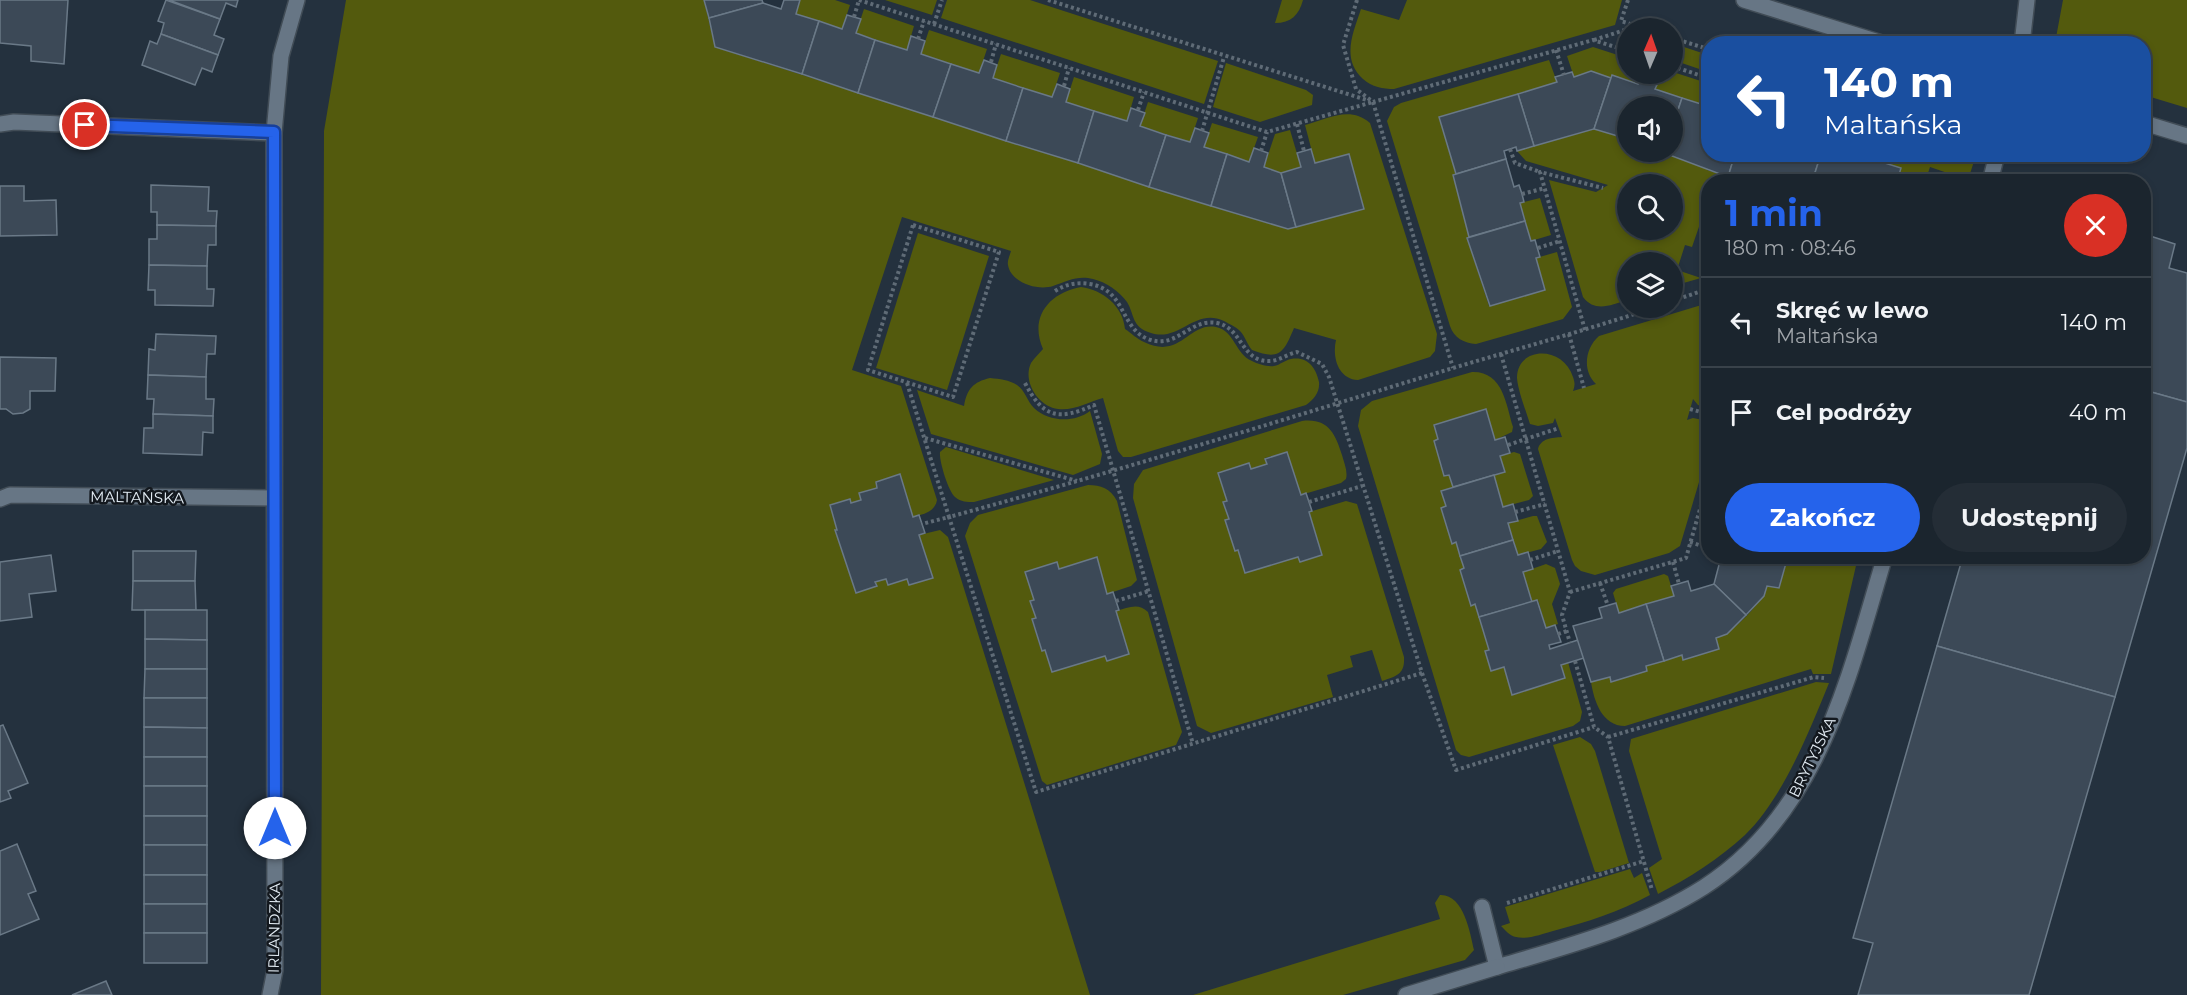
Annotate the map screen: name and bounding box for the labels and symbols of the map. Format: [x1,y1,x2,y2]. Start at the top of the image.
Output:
north arrow [1617,18,1683,84]
pin [59,99,110,150]
street label: MALTAŃSKA [90,487,184,507]
street label: BRYTYJSKA [1784,713,1840,800]
position arrow [243,796,307,860]
street label: IRLANDZKA [264,883,284,973]

